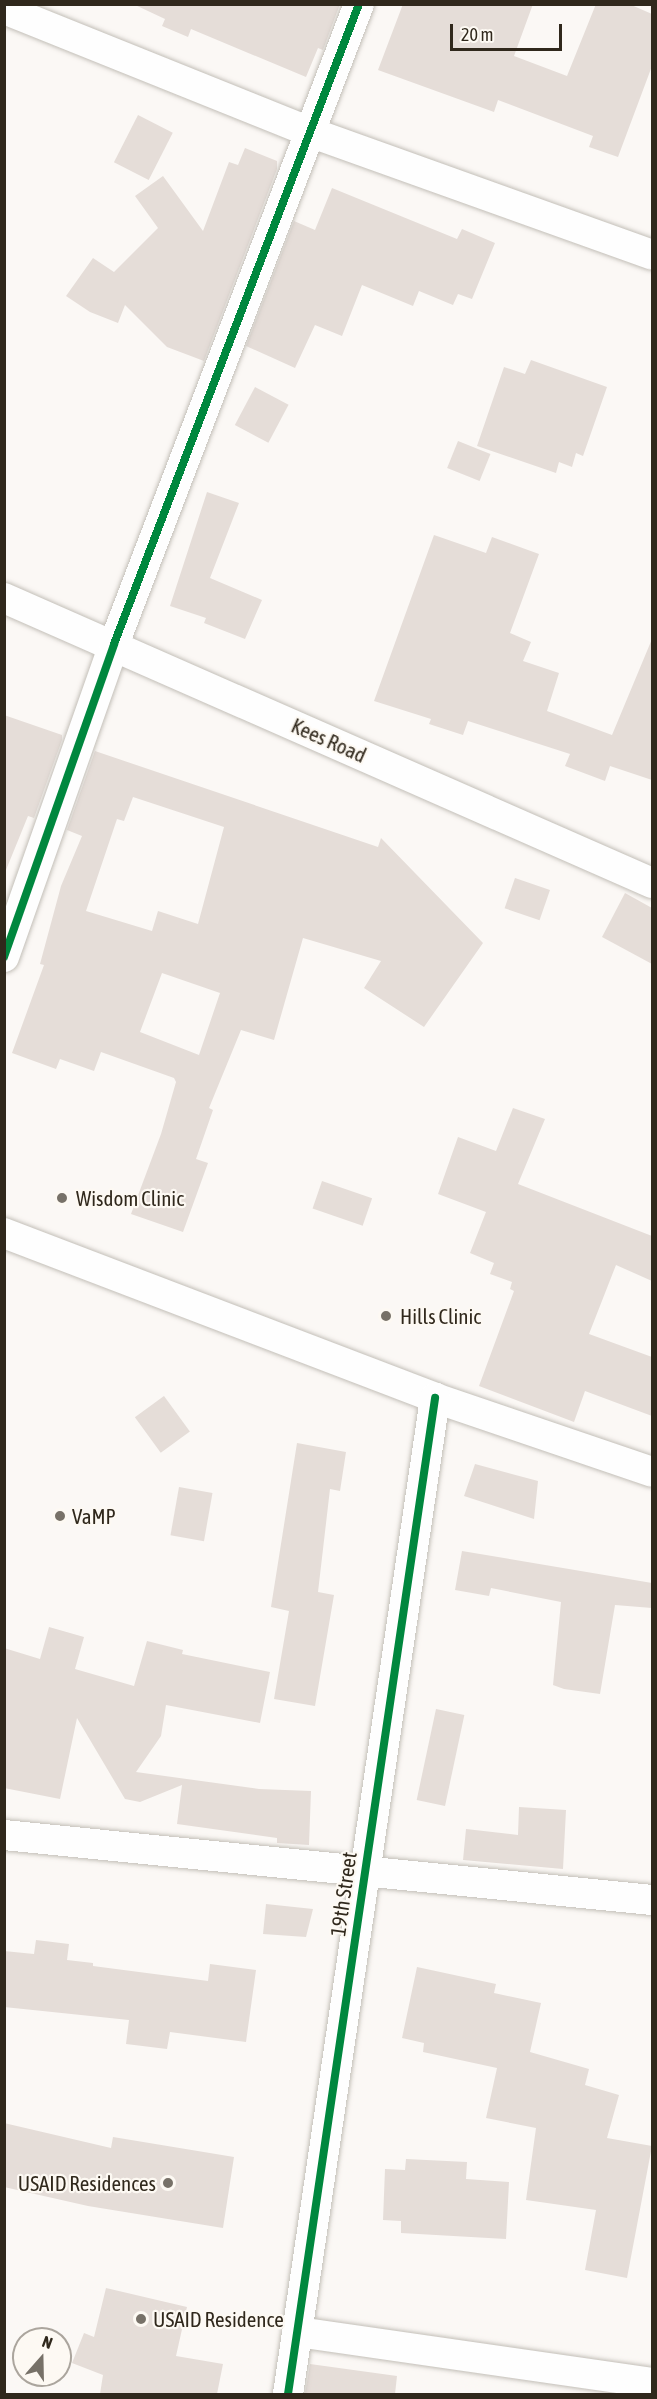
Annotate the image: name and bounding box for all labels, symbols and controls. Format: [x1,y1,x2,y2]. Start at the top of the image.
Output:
scale bar [453,12,566,50]
text: 20 m [461,24,493,45]
street label: Kees Road [288,712,370,768]
place label: Wisdom Clinic [76,1185,184,1211]
marker: Wisdom Clinic [53,1189,71,1207]
place label: Hills Clinic [400,1303,481,1329]
marker: Hills Clinic [377,1307,395,1325]
place label: VaMP [72,1503,116,1529]
marker: VaMP [53,1509,67,1523]
street label: 19th Street [325,1850,361,1938]
place label: USAID Residences [18,2170,156,2196]
marker: USAID Residences [161,2176,175,2190]
place label: USAID Residence [153,2306,284,2332]
marker: USAID Residence [134,2312,148,2326]
north arrow [12,2327,72,2387]
text: N [40,2332,55,2352]

